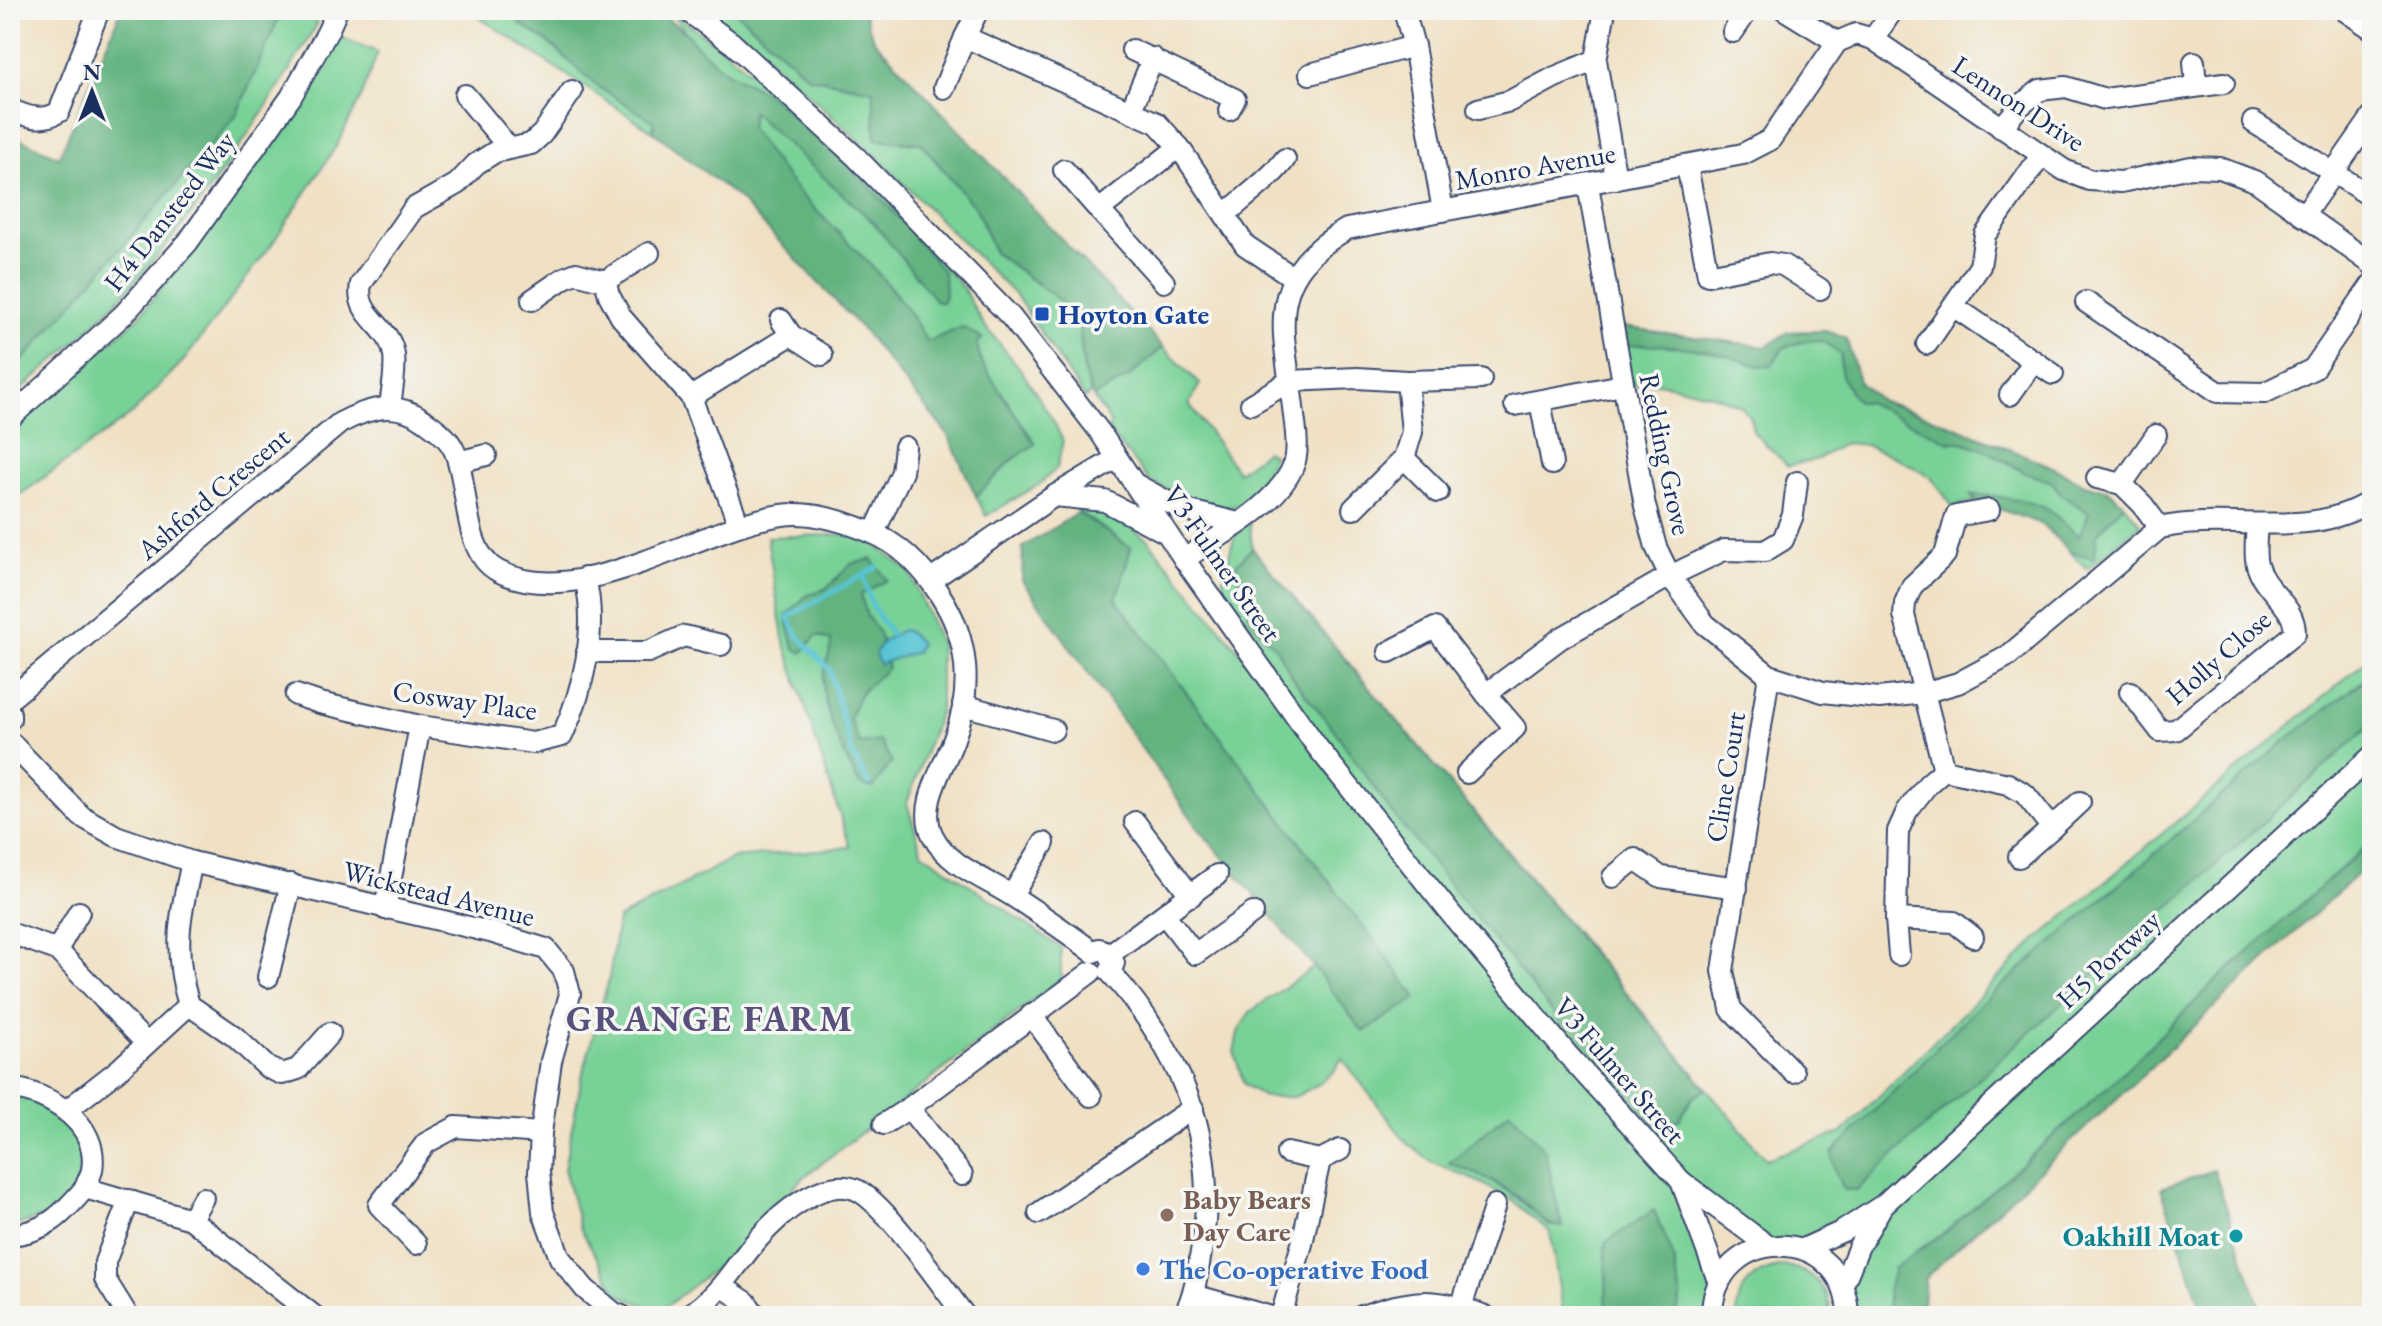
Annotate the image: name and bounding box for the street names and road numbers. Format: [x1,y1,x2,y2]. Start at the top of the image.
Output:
street label: Lennon Drive [1946,47,2092,159]
street label: H4 Dansteed Way [95,123,243,298]
street label: Monro Avenue [1452,134,1618,198]
street label: Redding Grove [1631,370,1701,538]
street label: Ashford Crescent [128,418,297,568]
street label: V3 Fulmer Street [1156,478,1290,648]
street label: Holly Close [2158,601,2278,713]
street label: Cosway Place [390,672,540,728]
street label: Cline Court [1697,709,1753,845]
street label: Wickstead Avenue [339,852,539,934]
street label: H5 Portway [2048,901,2168,1016]
street label: V3 Fulmer Street [1546,989,1694,1151]

